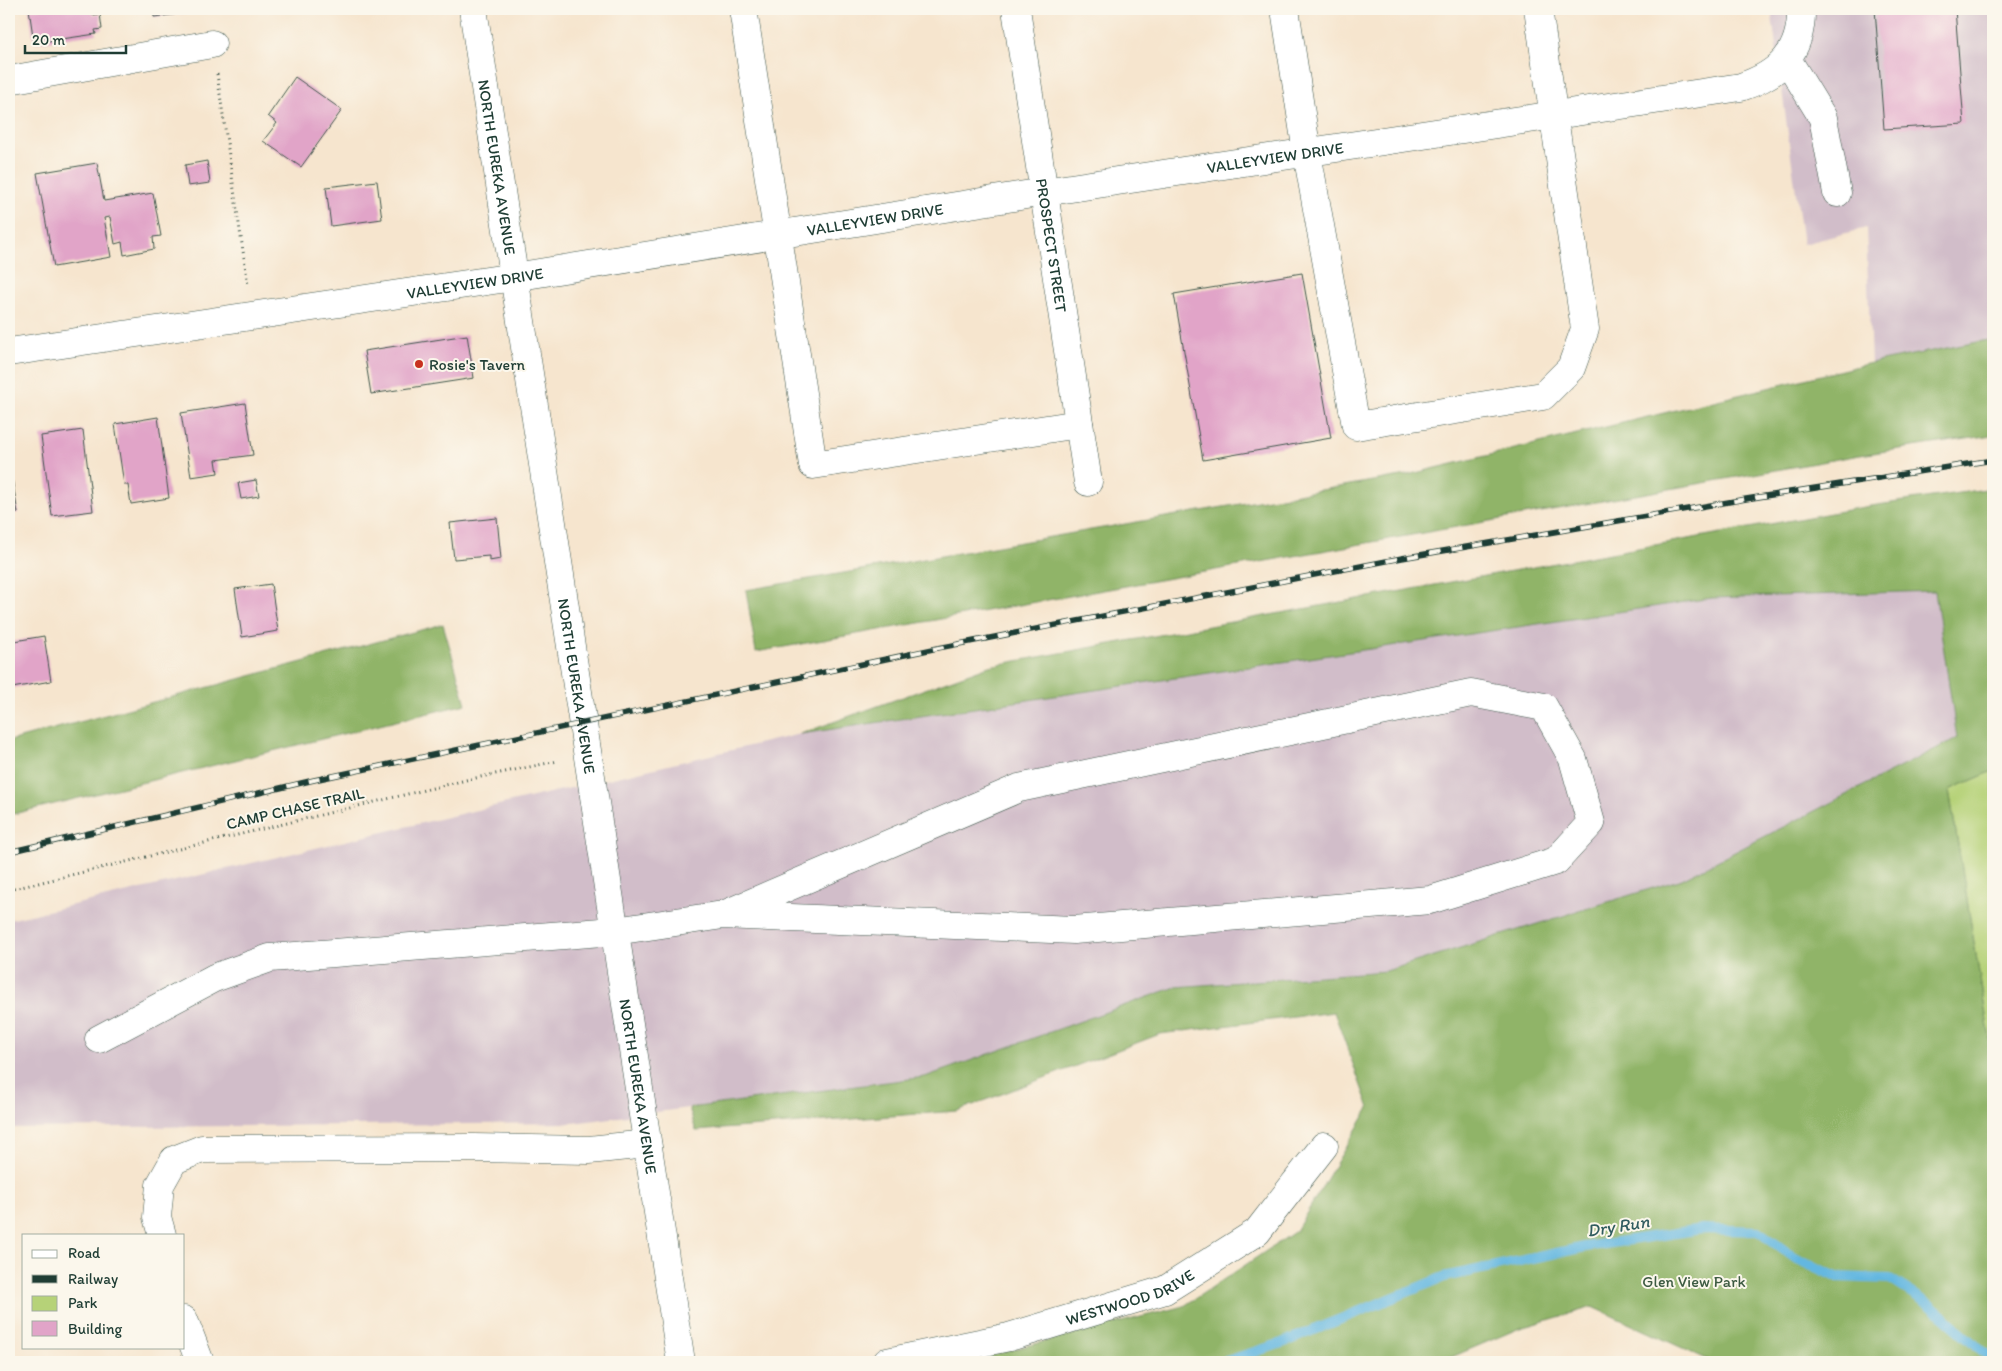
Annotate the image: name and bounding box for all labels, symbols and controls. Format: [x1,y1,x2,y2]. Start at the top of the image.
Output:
scale bar [25,22,126,54]
text: 20 m [32,31,66,49]
street label: NORTH EUREKA AVENUE [474,78,520,256]
street label: VALLEYVIEW DRIVE [1205,138,1345,177]
street label: PROSPECT STREET [1032,177,1071,314]
street label: VALLEYVIEW DRIVE [805,199,945,240]
street label: VALLEYVIEW DRIVE [405,263,545,303]
place label: Rosie's Tavern [429,355,525,374]
marker: Rosie's Tavern [413,358,425,370]
street label: NORTH EUREKA AVENUE [554,597,599,775]
street label: CAMP CHASE TRAIL [224,783,366,834]
street label: NORTH EUREKA AVENUE [615,997,661,1176]
water label: Dry Run [1585,1210,1652,1242]
legend [22,1234,185,1348]
text: Road [68,1244,101,1262]
street label: WESTWOOD DRIVE [1063,1265,1198,1329]
text: Railway [68,1270,118,1288]
park label: Glen View Park [1642,1272,1746,1291]
text: Park [68,1294,98,1312]
text: Building [68,1320,122,1338]

